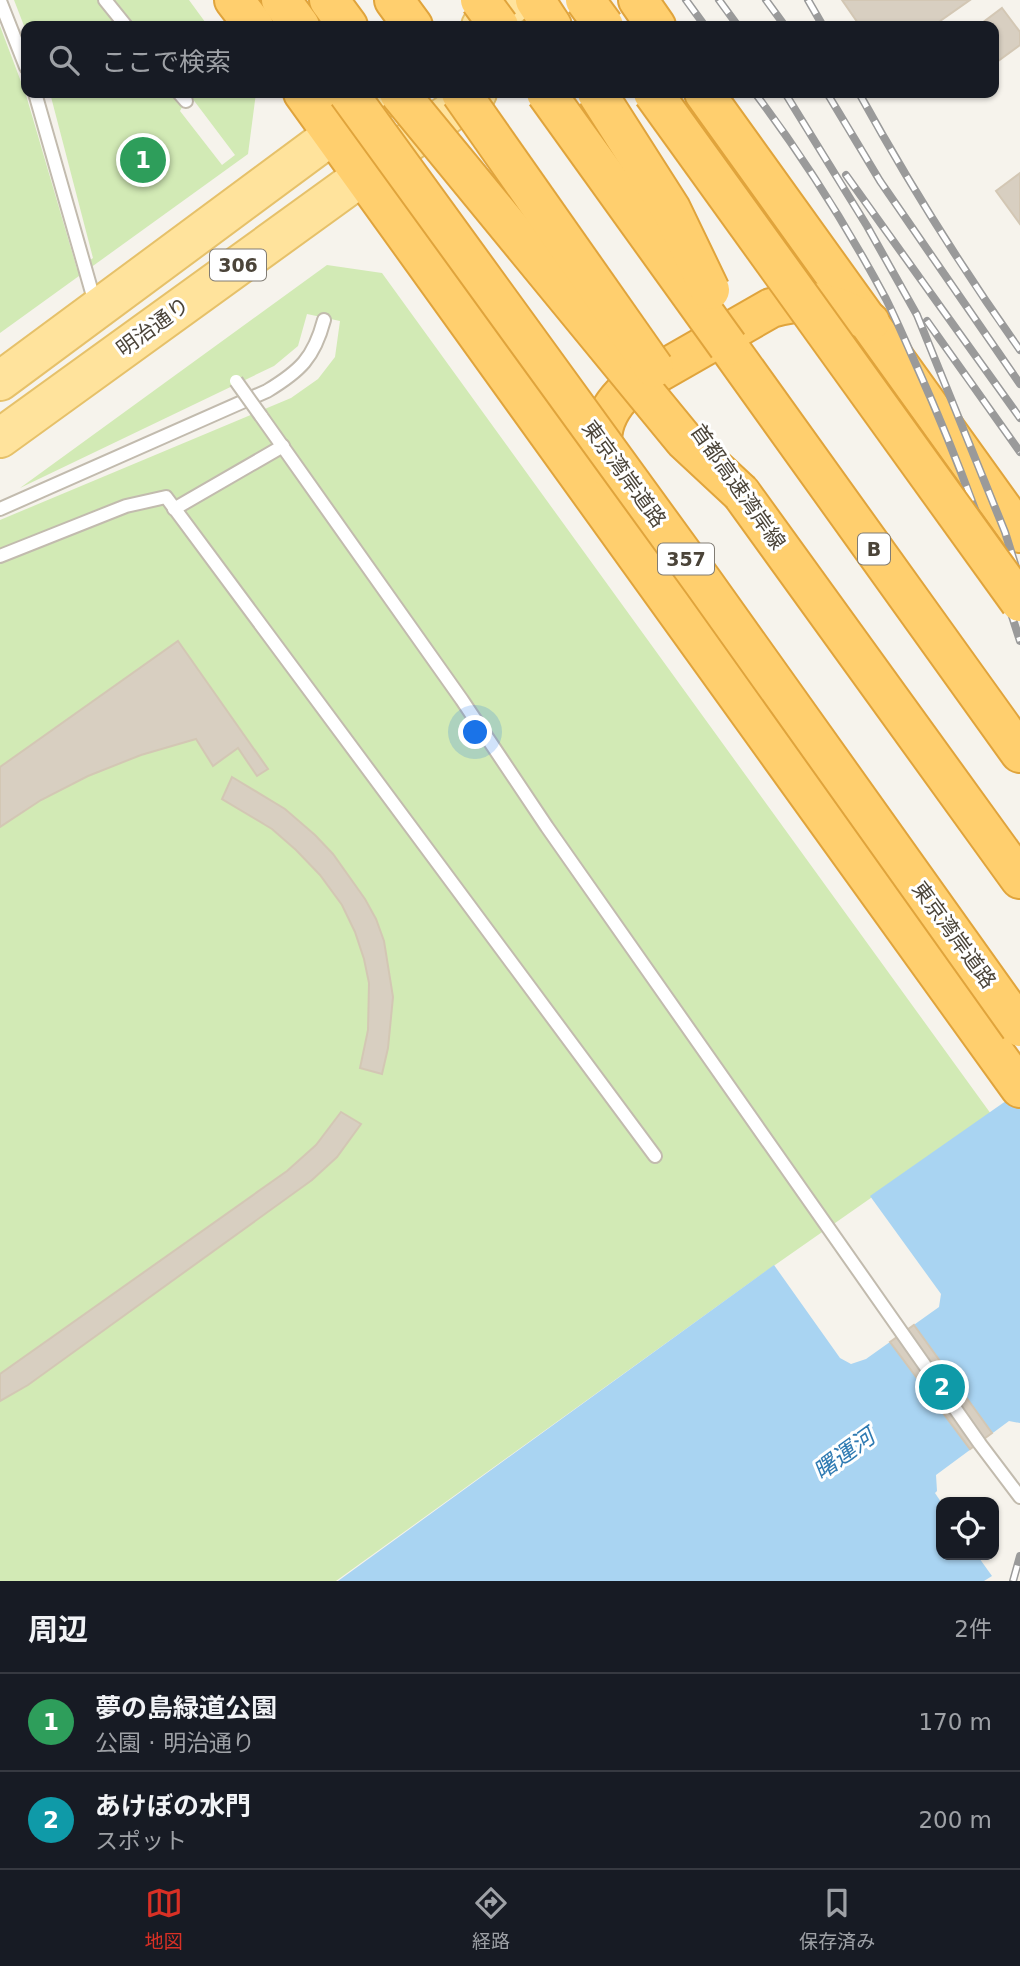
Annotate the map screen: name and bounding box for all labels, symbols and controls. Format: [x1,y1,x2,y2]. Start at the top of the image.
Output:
search box [21,21,999,98]
icon: search [45,41,83,79]
text: ここで検索 [101,47,231,77]
pin: 1 [120,134,166,186]
road number: 306 [210,249,266,280]
street label: 明治通り [112,293,194,361]
street label: 東京湾岸道路 [577,416,671,532]
street label: 首都高速湾岸線 [686,420,790,554]
road number: B [858,534,890,564]
road number: 357 [658,544,714,574]
your location [458,715,492,749]
street label: 東京湾岸道路 [907,877,1001,993]
pin: 2 [919,1361,965,1413]
water label: 曙運河 [808,1421,883,1485]
map controls [936,1497,999,1560]
button: locate [936,1497,999,1560]
text: 周辺 [28,1612,88,1647]
text: 2件 [954,1616,992,1642]
text: 夢の島緑道公園 [95,1693,277,1723]
text: 1 [43,1709,59,1735]
text: 170 m [918,1709,992,1735]
text: 公園 · 明治通り [95,1730,255,1756]
text: あけぼの水門 [95,1791,251,1821]
text: 2 [43,1807,59,1833]
text: 200 m [918,1807,992,1833]
text: スポット [95,1828,187,1854]
tab: 地図 [145,1884,183,1953]
tab: 経路 [472,1884,510,1953]
tab: 保存済み [799,1884,875,1953]

